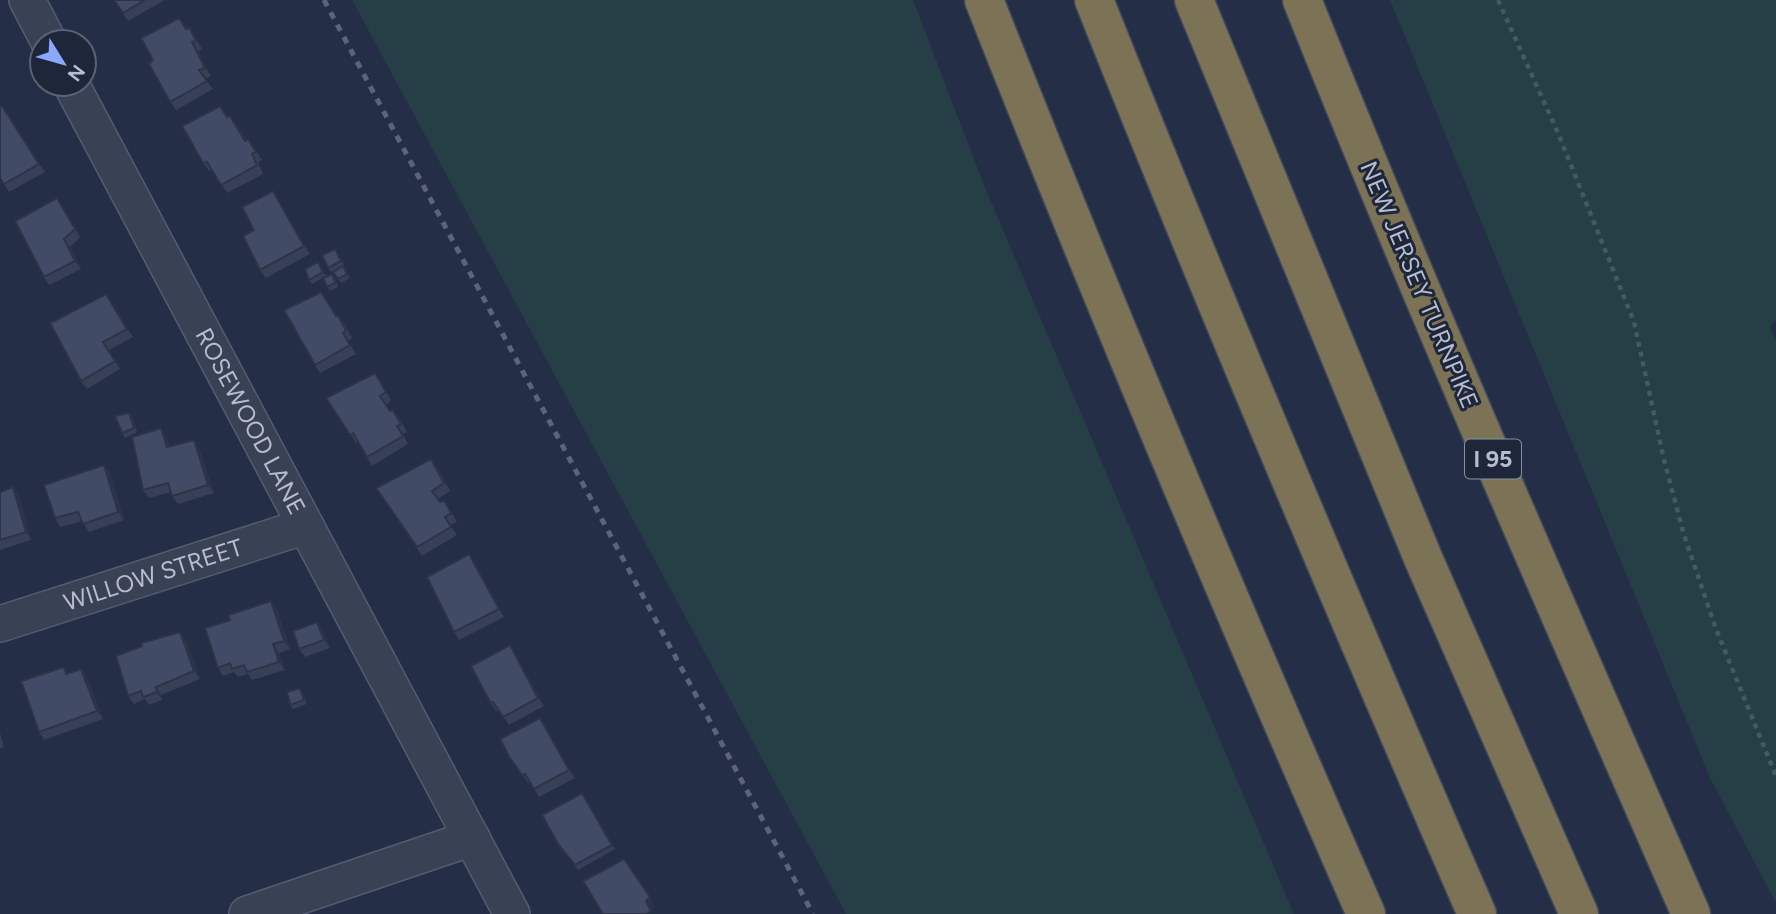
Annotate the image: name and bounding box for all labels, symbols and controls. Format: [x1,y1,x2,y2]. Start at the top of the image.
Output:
north arrow [28,28,98,98]
text: N [63,60,90,86]
street label: NEW JERSEY TURNPIKE [1354,157,1485,413]
street label: ROSEWOOD LANE [189,323,312,519]
road number: I 95 [1465,440,1521,478]
street label: WILLOW STREET [60,532,246,617]

